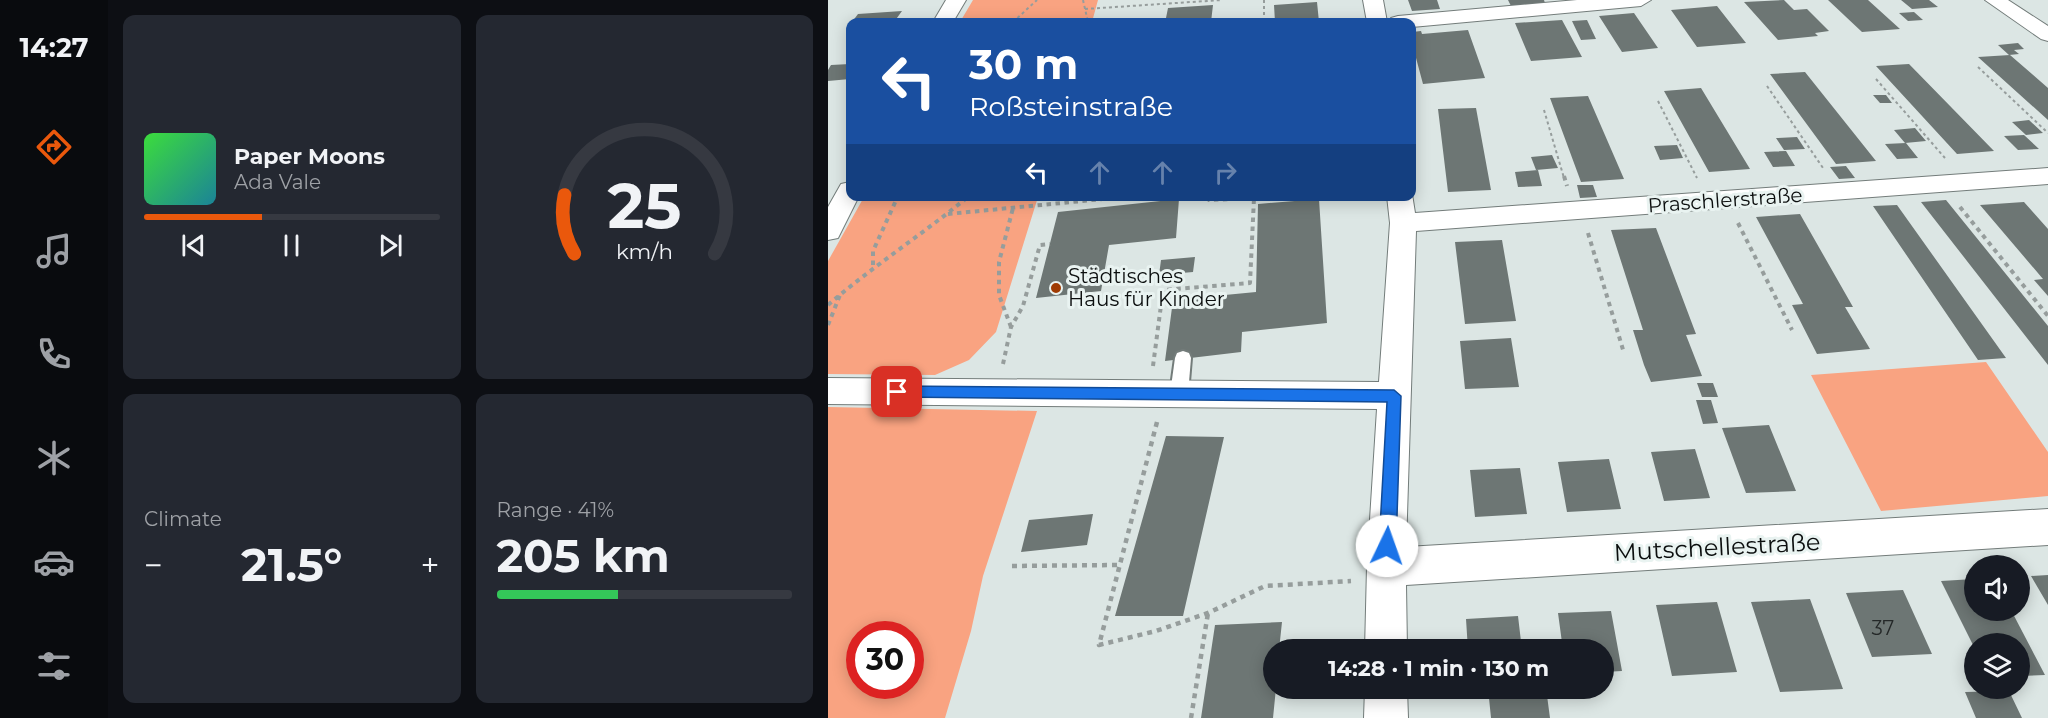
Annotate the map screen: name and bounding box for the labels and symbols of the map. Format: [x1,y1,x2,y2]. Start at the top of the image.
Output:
street label: Praschlerstraße [1647,183,1803,217]
place label: Städtisches Haus für Kinder [1068,264,1225,311]
marker: Städtisches Haus für Kinder [1049,281,1063,295]
pin [871,366,922,417]
position arrow [1355,514,1419,578]
street label: Mutschellestraße [1613,527,1821,567]
house number: 37 [1872,616,1894,640]
speed limit sign: 30 [846,621,924,699]

